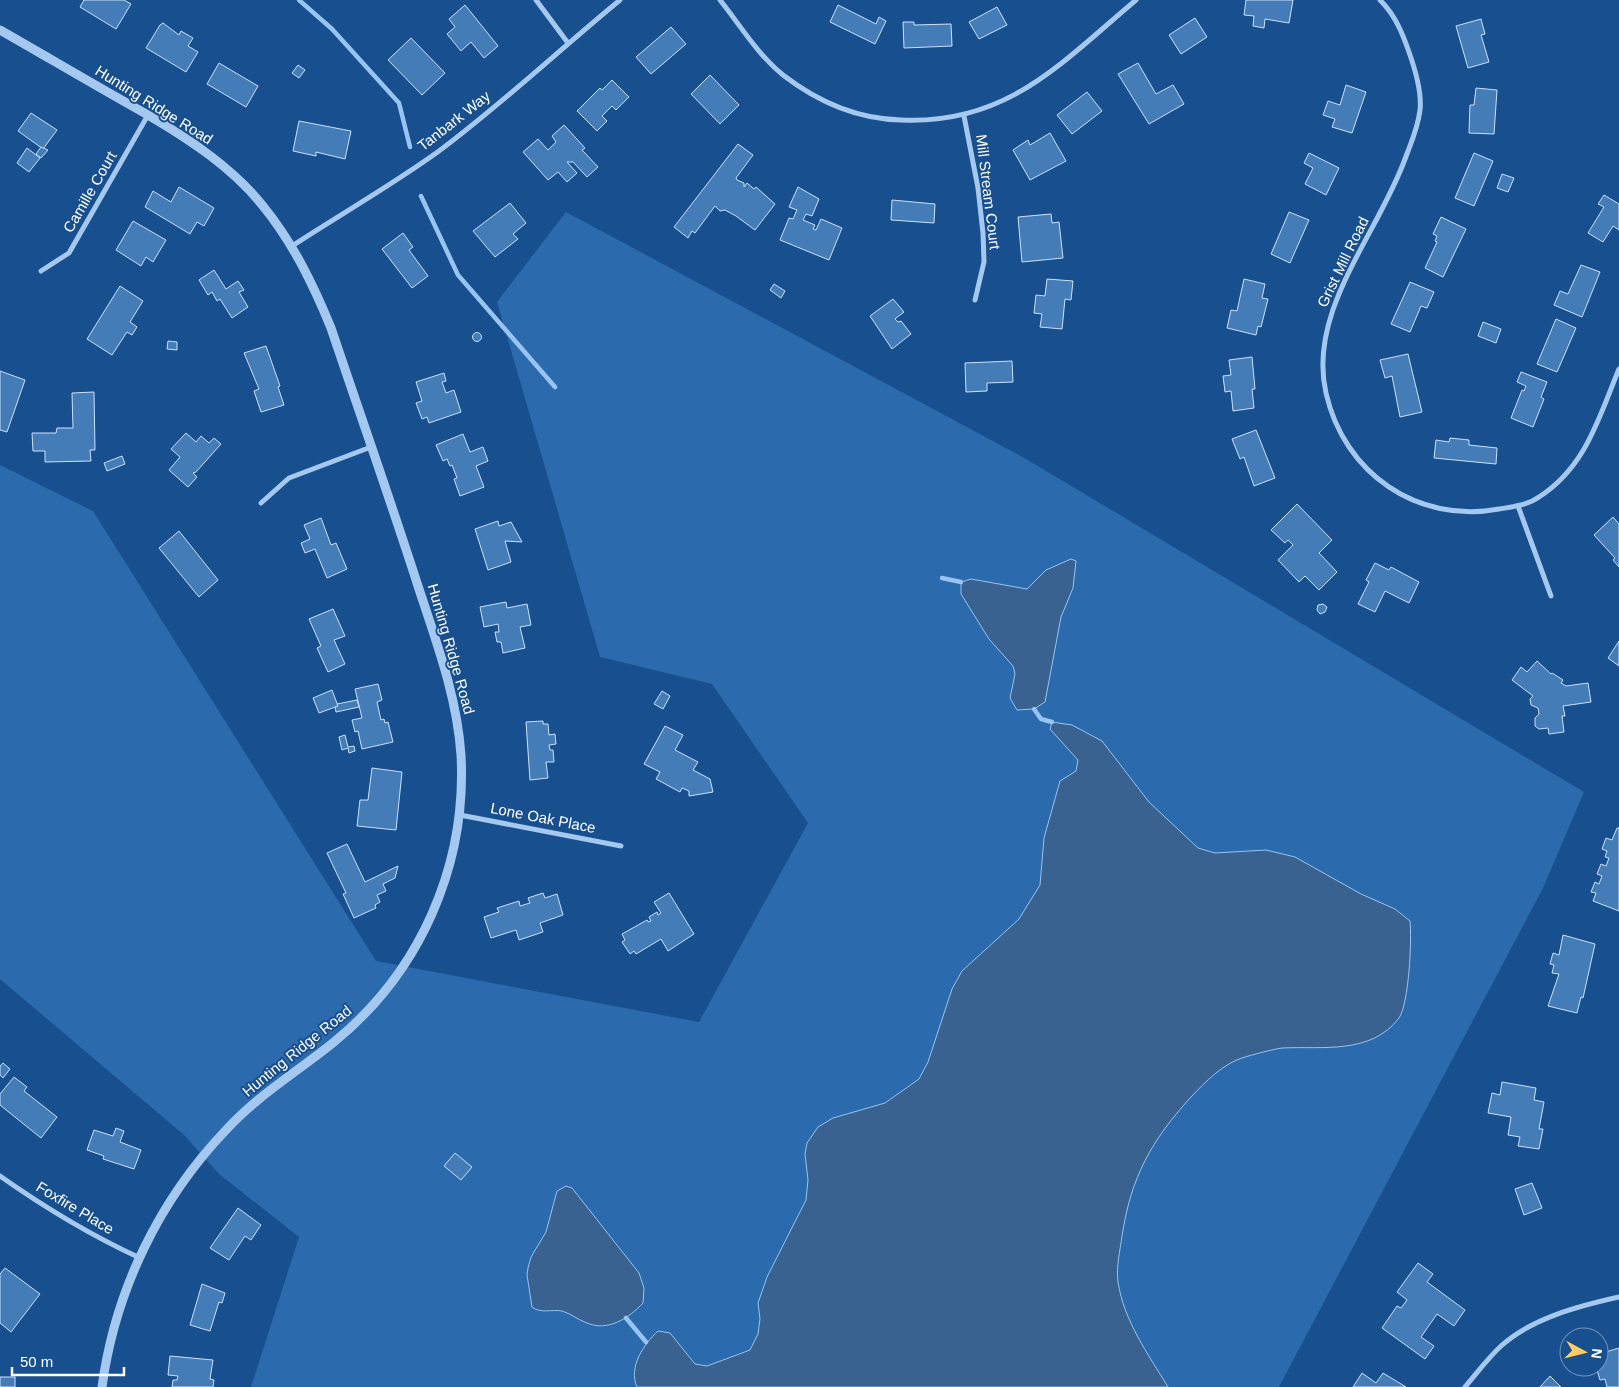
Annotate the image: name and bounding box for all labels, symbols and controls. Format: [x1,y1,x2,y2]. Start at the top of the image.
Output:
street label: Hunting Ridge Road [92,62,216,148]
street label: Tanbark Way [414,87,494,154]
street label: Mill Stream Court [973,133,1004,251]
street label: Camille Court [59,147,120,235]
street label: Grist Mill Road [1313,214,1372,310]
street label: Hunting Ridge Road [425,582,478,716]
street label: Lone Oak Place [489,799,597,836]
street label: Hunting Ridge Road [239,1001,355,1100]
street label: Foxfire Place [33,1178,117,1237]
north arrow [1559,1327,1609,1377]
scale bar [12,1344,125,1376]
text: N [1588,1348,1605,1360]
text: 50 m [20,1353,53,1370]

